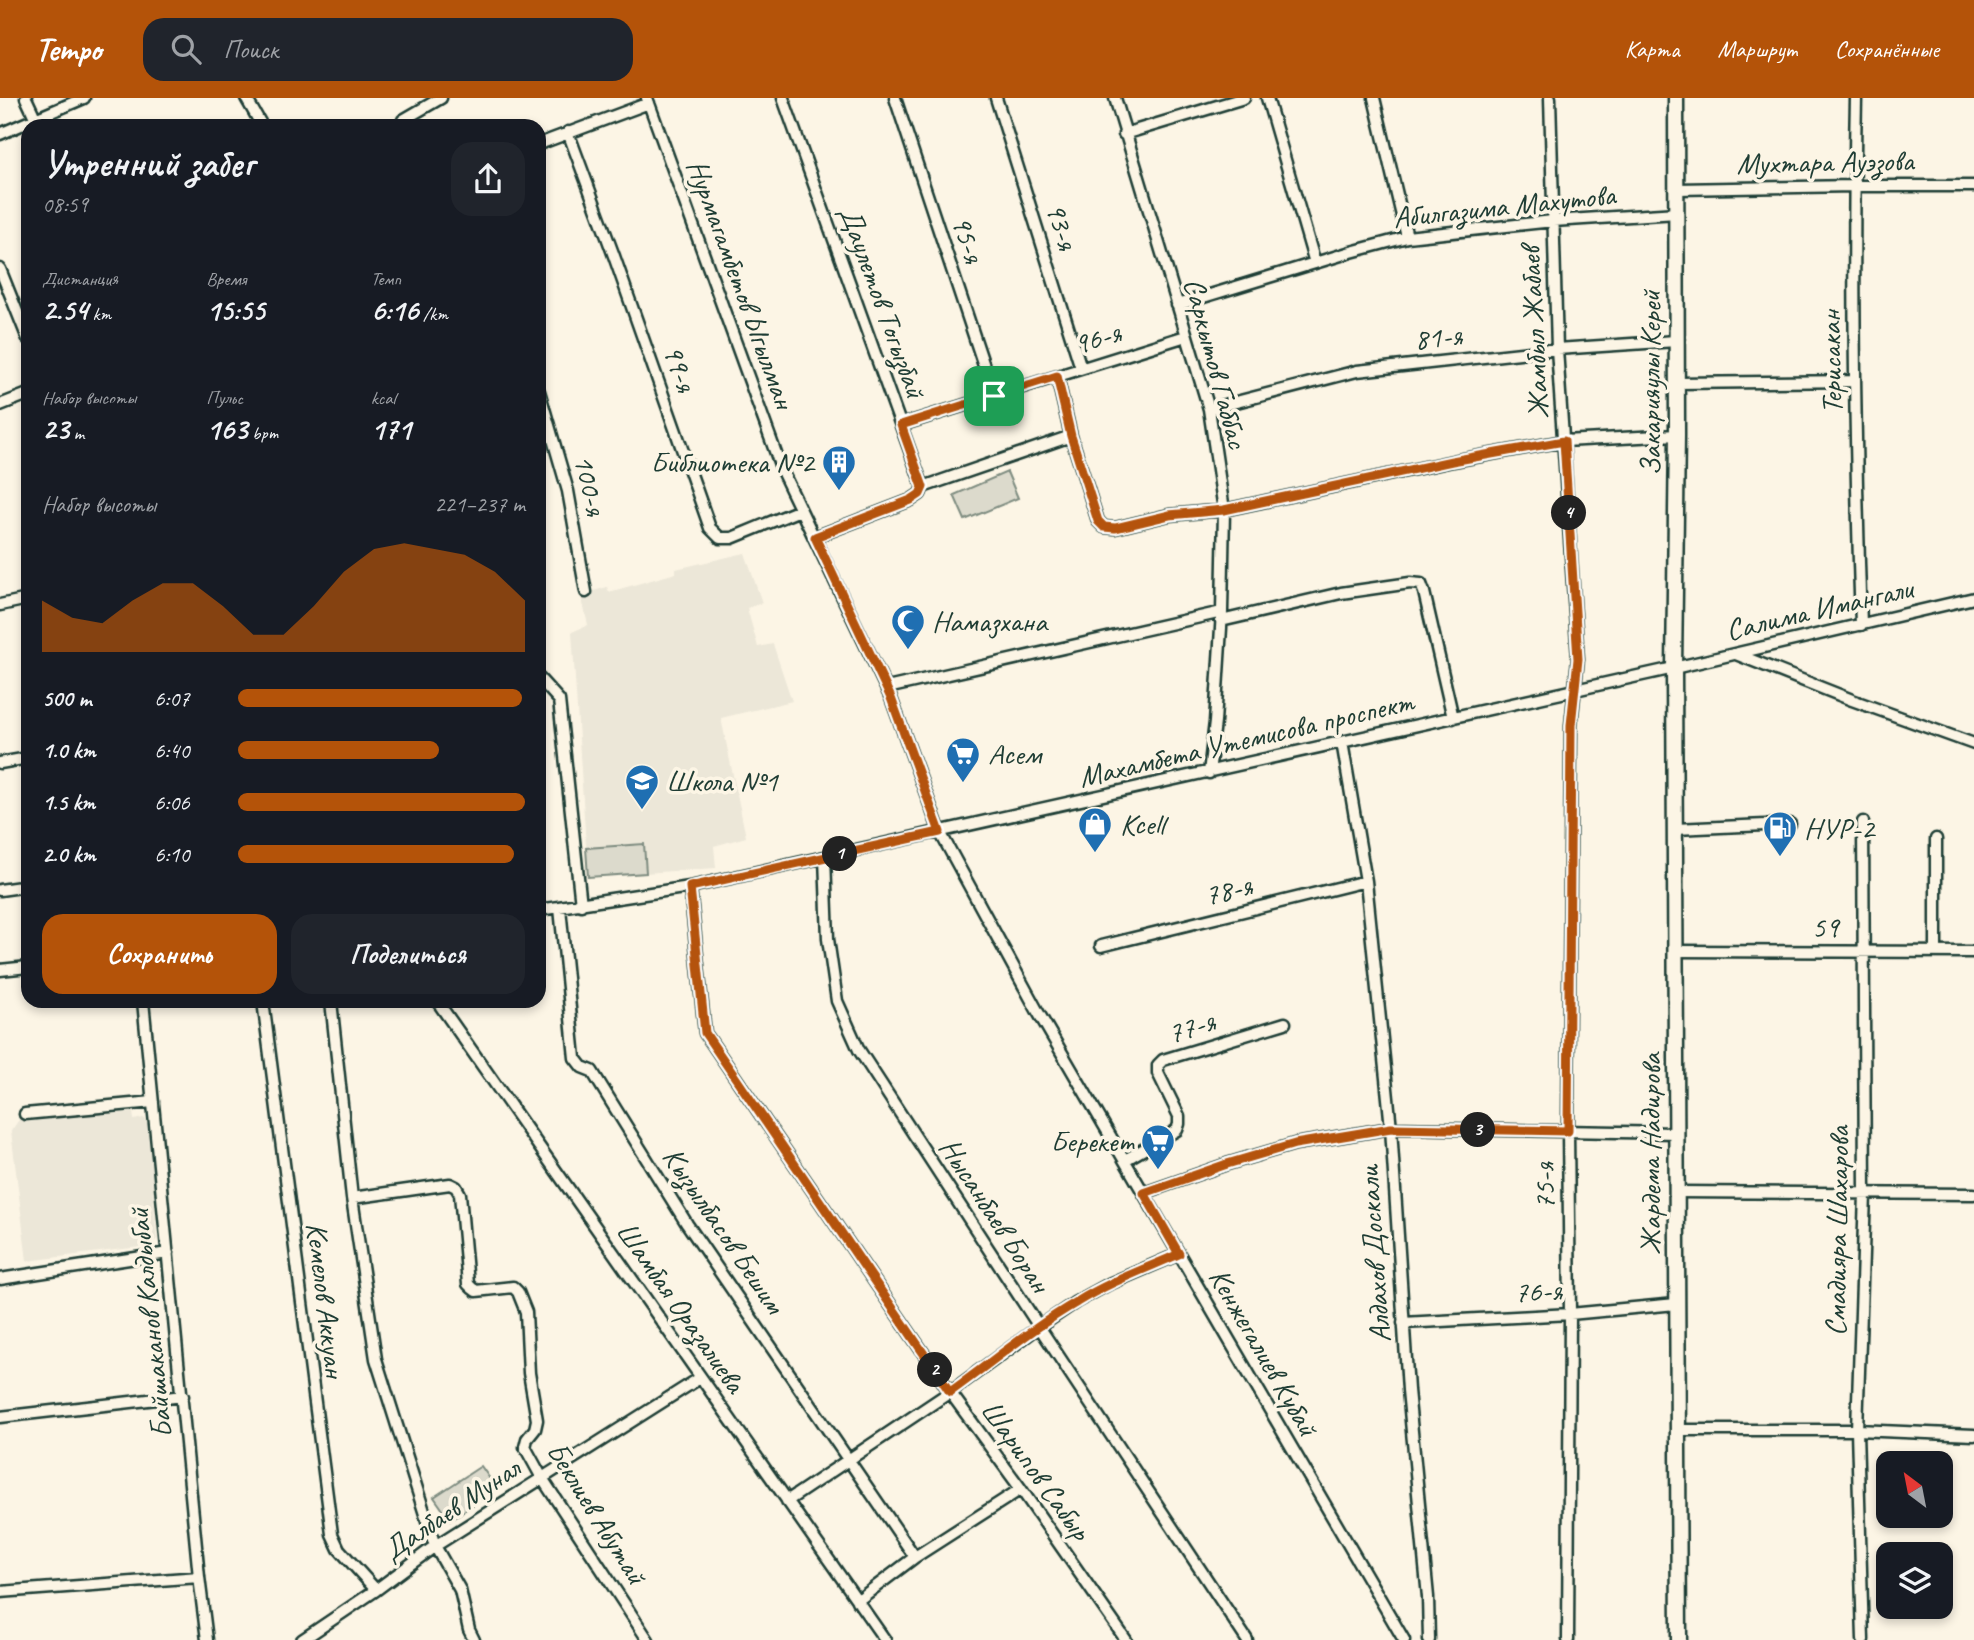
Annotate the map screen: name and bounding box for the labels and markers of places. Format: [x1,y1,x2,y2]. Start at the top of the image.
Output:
pin [964,366,1024,426]
place label: Библиотека №2 [650,443,816,481]
building icon: Библиотека №2 [820,443,858,492]
pin: 4 [1552,496,1586,530]
mosque icon: Намазхана [889,602,927,651]
place label: Намазхана [932,602,1049,640]
supermarket icon: Асем [944,735,982,784]
place label: Асем [988,735,1043,773]
school or university icon: Школа №1 [623,762,661,811]
place label: Школа №1 [666,762,779,800]
shop icon: Kcell [1076,805,1114,854]
place label: Kcell [1120,805,1169,843]
fuel station icon: НУР-2 [1761,809,1799,858]
place label: НУР-2 [1804,809,1877,847]
pin: 1 [822,836,858,872]
pin: 3 [1460,1112,1496,1148]
place label: Берекет [1050,1122,1135,1160]
supermarket icon: Берекет [1139,1122,1177,1171]
pin: 2 [918,1352,953,1388]

